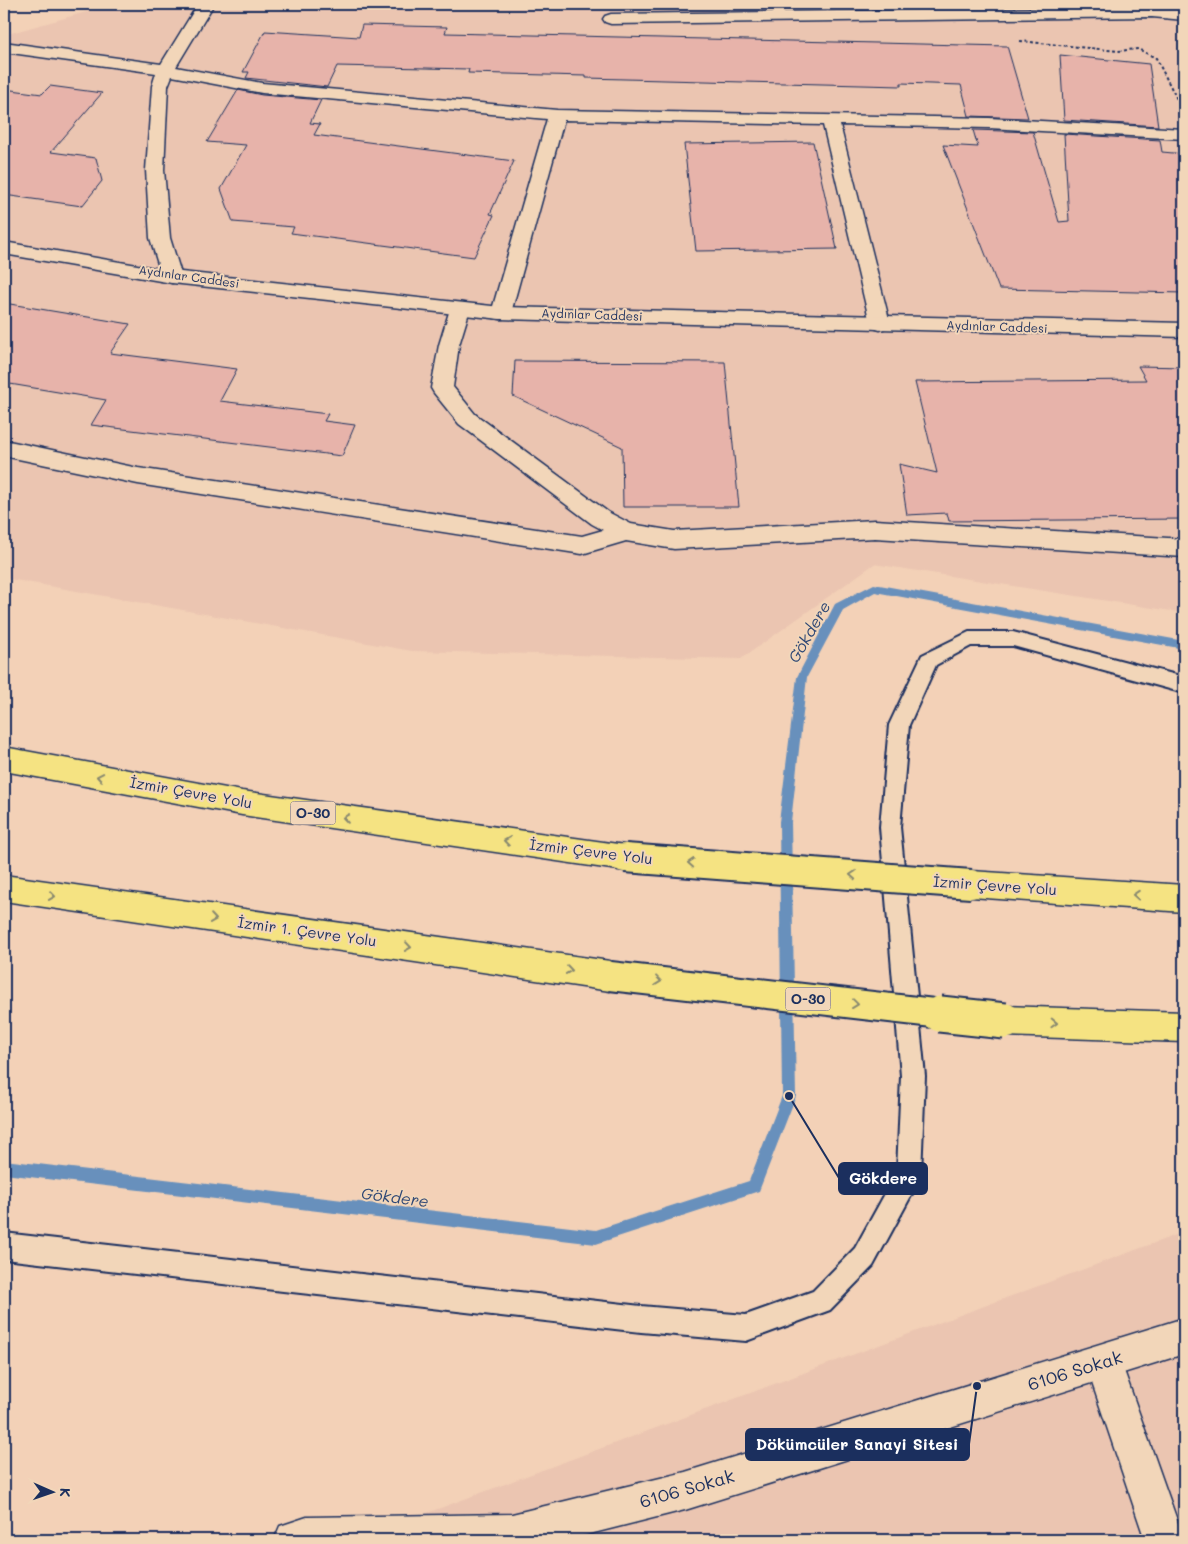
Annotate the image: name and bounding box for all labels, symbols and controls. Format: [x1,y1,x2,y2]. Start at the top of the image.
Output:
street label: Aydınlar Caddesi [138,261,240,291]
street label: Aydınlar Caddesi [541,304,643,324]
street label: Aydınlar Caddesi [946,316,1048,336]
water label: Gökdere [783,597,835,666]
street label: İzmir Çevre Yolu [128,771,254,813]
one-way arrow [95,772,104,782]
road number: O-30 [290,801,336,824]
one-way arrow [342,813,350,824]
street label: İzmir Çevre Yolu [528,834,654,868]
one-way arrow [503,836,511,847]
one-way arrow [687,858,695,869]
one-way arrow [849,870,857,881]
street label: İzmir Çevre Yolu [933,871,1058,899]
one-way arrow [48,890,56,901]
one-way arrow [1131,890,1139,901]
street label: İzmir 1. Çevre Yolu [236,911,378,951]
one-way arrow [209,913,217,924]
one-way arrow [404,941,412,952]
one-way arrow [565,964,573,975]
one-way arrow [655,975,663,986]
road number: O-30 [786,988,830,1011]
one-way arrow [851,998,859,1009]
one-way arrow [1050,1017,1058,1028]
callout: Gökdere [839,1163,927,1194]
text: Gökdere [849,1167,917,1188]
water label: Gökdere [360,1182,430,1211]
street label: 6106 Sokak [1024,1344,1125,1396]
callout: Dökümcüler Sanayi Sitesi [746,1429,969,1460]
text: Dökümcüler Sanayi Sitesi [756,1433,958,1454]
street label: 6106 Sokak [636,1463,737,1513]
north arrow [28,1466,78,1516]
text: K [56,1488,75,1497]

